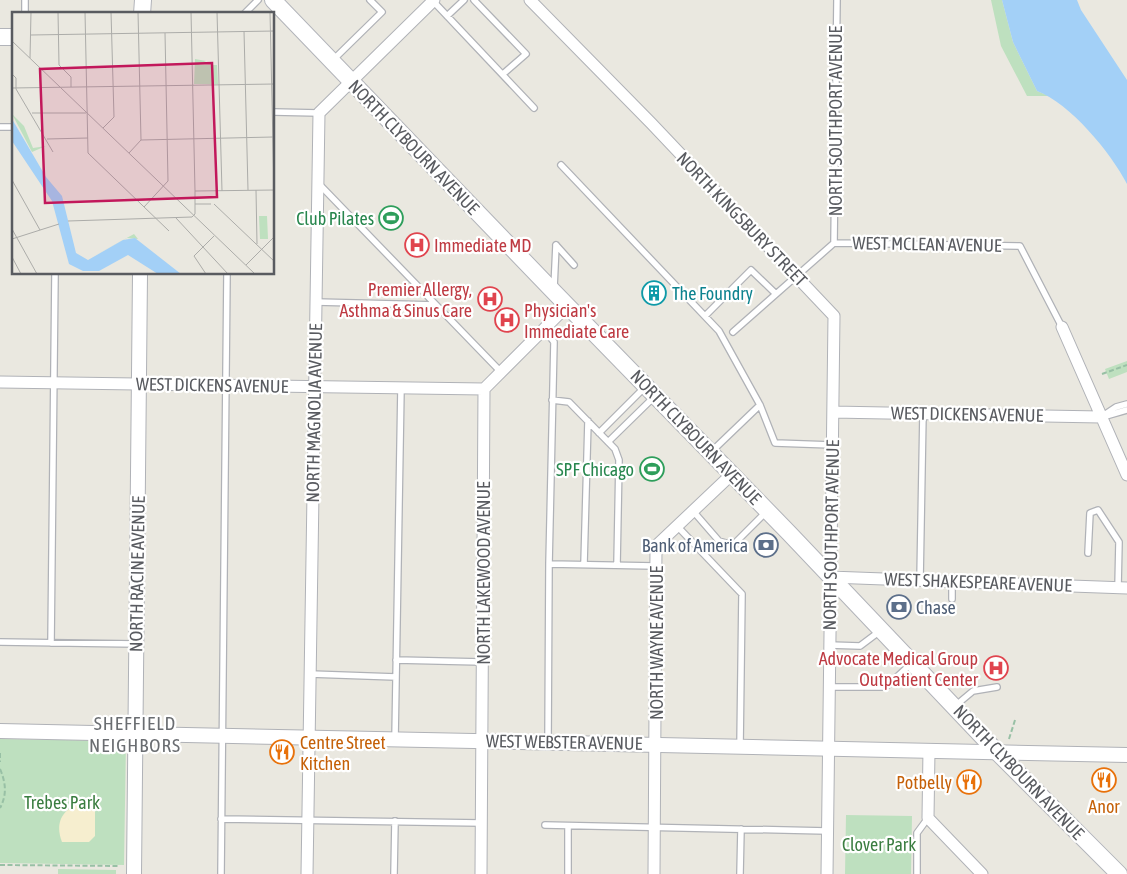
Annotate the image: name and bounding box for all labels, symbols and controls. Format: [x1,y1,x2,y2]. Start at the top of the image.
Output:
inset map [12,12,275,275]
street label: NORTH SOUTHPORT AVENUE [825,25,846,216]
street label: NORTH CLYBOURN AVENUE [344,76,484,219]
street label: NORTH KINGSBURY STREET [673,148,812,290]
sports icon: Club Pilates [378,205,404,231]
place label: Club Pilates [296,208,374,229]
hospital icon: Immediate MD [404,232,430,258]
street label: WEST MCLEAN AVENUE [852,232,1002,256]
place label: Immediate MD [434,235,531,256]
place label: Premier Allergy, Asthma & Sinus Care [339,279,472,321]
building icon: The Foundry [641,280,667,306]
place label: The Foundry [672,283,753,304]
hospital icon: Premier Allergy, Asthma & Sinus Care [477,286,503,312]
place label: Physician's Immediate Care [524,300,629,342]
hospital icon: Physician's Immediate Care [494,307,520,333]
street label: NORTH MAGNOLIA AVENUE [302,323,326,503]
street label: NORTH CLYBOURN AVENUE [626,366,766,509]
street label: WEST DICKENS AVENUE [136,373,289,397]
street label: WEST DICKENS AVENUE [891,402,1044,426]
street label: NORTH SOUTHPORT AVENUE [819,439,843,630]
sports icon: SPF Chicago [639,456,665,482]
place label: SPF Chicago [556,459,634,480]
street label: NORTH LAKEWOOD AVENUE [473,481,494,665]
street label: NORTH RACINE AVENUE [125,495,149,652]
bank icon: Bank of America [753,532,779,558]
place label: Bank of America [642,535,748,556]
street label: NORTH WAYNE AVENUE [646,566,667,720]
street label: WEST SHAKESPEARE AVENUE [884,568,1073,596]
bank icon: Chase [886,594,912,620]
place label: Chase [916,597,956,618]
place label: Advocate Medical Group Outpatient Center [819,648,979,690]
hospital icon: Advocate Medical Group Outpatient Center [983,655,1009,681]
street label: NORTH CLYBOURN AVENUE [949,701,1089,844]
district label: SHEFFIELD NEIGHBORS [89,712,181,756]
street label: WEST WEBSTER AVENUE [486,730,643,754]
place label: Centre Street Kitchen [300,732,386,774]
restaurant icon: Centre Street Kitchen [269,739,295,765]
restaurant icon: Anor [1091,767,1117,793]
restaurant icon: Potbelly [956,769,982,795]
place label: Potbelly [896,772,952,793]
park label: Trebes Park [24,792,100,813]
place label: Anor [1088,796,1120,817]
park label: Clover Park [842,834,916,855]

